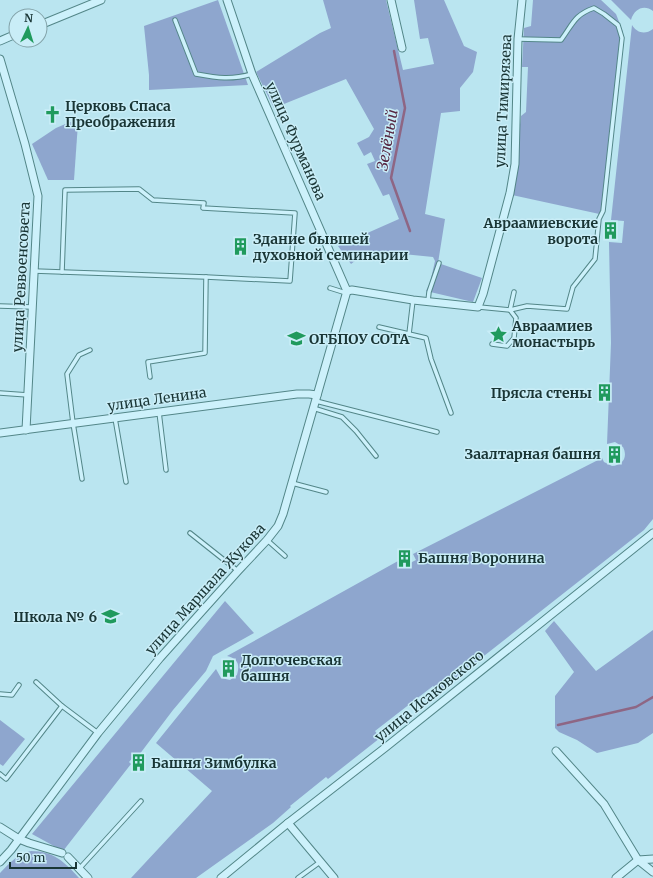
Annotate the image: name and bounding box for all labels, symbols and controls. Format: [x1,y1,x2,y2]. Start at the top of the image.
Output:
north arrow [8,8,48,48]
text: N [24,11,34,25]
street label: улица Тимирязева [491,33,516,168]
street label: улица Фурманова [262,79,330,203]
place label: Церковь Спаса Преображения [65,97,176,131]
church icon: Церковь Спаса Преображения [42,104,62,124]
water label: Зелёный [372,108,402,172]
street label: улица Реввоенсовета [8,201,34,353]
place label: Авраамиевские ворота [482,214,598,248]
building icon: Авраамиевские ворота [601,221,621,241]
place label: Здание бывшей духовной семинарии [252,230,409,264]
building icon: Здание бывшей духовной семинарии [230,237,250,257]
place label: Авраамиев монастырь [511,317,595,351]
place icon: Авраамиев монастырь [489,324,509,344]
school or university icon: ОГБПОУ СОТА [286,329,306,349]
place label: ОГБПОУ СОТА [309,330,411,348]
street label: улица Ленина [106,383,208,415]
building icon: Прясла стены [595,383,615,403]
place label: Прясла стены [491,384,592,402]
building icon: Заалтарная башня [604,444,624,464]
place label: Заалтарная башня [464,445,601,463]
street label: улица Маршала Жукова [141,519,269,659]
building icon: Башня Воронина [395,548,415,568]
place label: Башня Воронина [418,549,545,567]
school or university icon: Школа № 6 [100,607,120,627]
place label: Школа № 6 [13,608,97,626]
street label: улица Исаковского [371,646,487,746]
place label: Долгочевская башня [241,651,342,685]
building icon: Долгочевская башня [218,658,238,678]
building icon: Башня Зимбулка [128,753,148,773]
place label: Башня Зимбулка [151,754,277,772]
scale bar [10,844,76,870]
text: 50 m [16,850,45,865]

